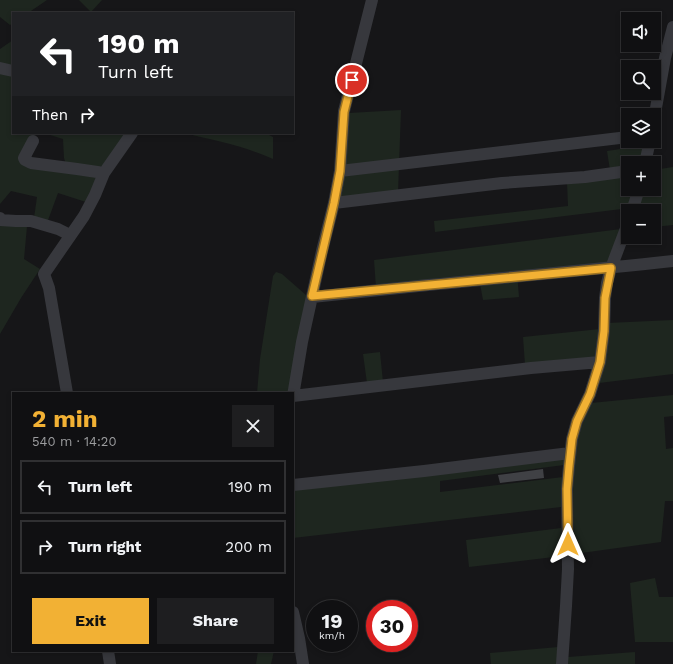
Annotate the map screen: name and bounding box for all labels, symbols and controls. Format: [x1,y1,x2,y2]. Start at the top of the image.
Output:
map controls [621,12,661,244]
button: sound [621,12,661,52]
text: 190 m [98,27,180,60]
icon: left [32,28,84,80]
button: search [621,60,661,100]
text: Turn left [98,61,173,82]
pin [335,63,369,97]
icon: arrive [341,69,363,91]
icon: right [76,104,98,126]
text: Then [32,106,68,124]
button: layers [621,108,661,148]
button: + [621,156,661,196]
button: − [621,204,661,244]
text: 2 min [32,405,98,433]
button: close [232,405,274,447]
text: 540 m · 14:20 [32,434,117,449]
icon: left [34,476,56,498]
text: Turn left [68,478,132,496]
text: 190 m [228,478,272,496]
position arrow [547,523,589,565]
icon: right [34,536,56,558]
text: Turn right [68,538,141,556]
text: 200 m [225,538,272,556]
button: Exit [32,598,149,644]
button: Share [157,598,274,644]
speed limit sign: 30 [366,600,418,652]
text: 19 [322,609,342,633]
text: km/h [319,630,345,641]

